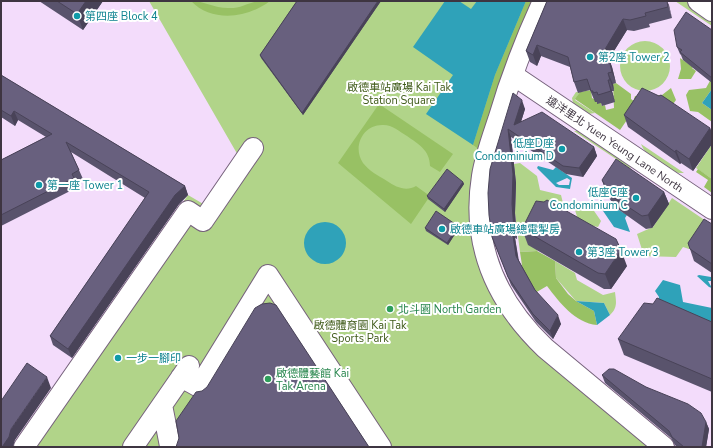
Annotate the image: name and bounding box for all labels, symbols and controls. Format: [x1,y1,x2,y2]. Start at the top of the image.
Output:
place label: 第四座 Block 4 [85,9,158,24]
marker: 第四座 Block 4 [72,11,82,21]
place label: 第2座 Tower 2 [598,50,670,65]
marker: 第2座 Tower 2 [585,52,595,62]
park label: 啟德車站廣場 Kai Tak Station Square [347,80,452,108]
street label: 遠洋里北 Yuen Yeung Lane North [543,93,686,196]
place label: 低座D座 Condominium D [475,136,554,164]
marker: 低座D座 Condominium D [557,144,567,154]
place label: 第一座 Tower 1 [47,178,123,193]
marker: 第一座 Tower 1 [34,180,44,190]
place label: 低座C座 Condominium C [550,185,628,213]
marker: 低座C座 Condominium C [631,193,641,203]
place label: 啟德車站廣場總電掣房 [450,222,560,237]
marker: 啟德車站廣場總電掣房 [437,224,447,234]
place label: 第3座 Tower 3 [587,245,659,260]
marker: 第3座 Tower 3 [574,247,584,257]
place label: 北斗園 North Garden [398,302,501,317]
marker: 北斗園 North Garden [385,304,395,314]
park label: 啟德體育園 Kai Tak Sports Park [313,318,407,346]
place label: 一步一腳印 [126,351,181,366]
marker: 一步一腳印 [113,353,123,363]
place label: 啟德體藝館 Kai Tak Arena [276,366,349,394]
marker: 啟德體藝館 Kai Tak Arena [263,374,273,384]

